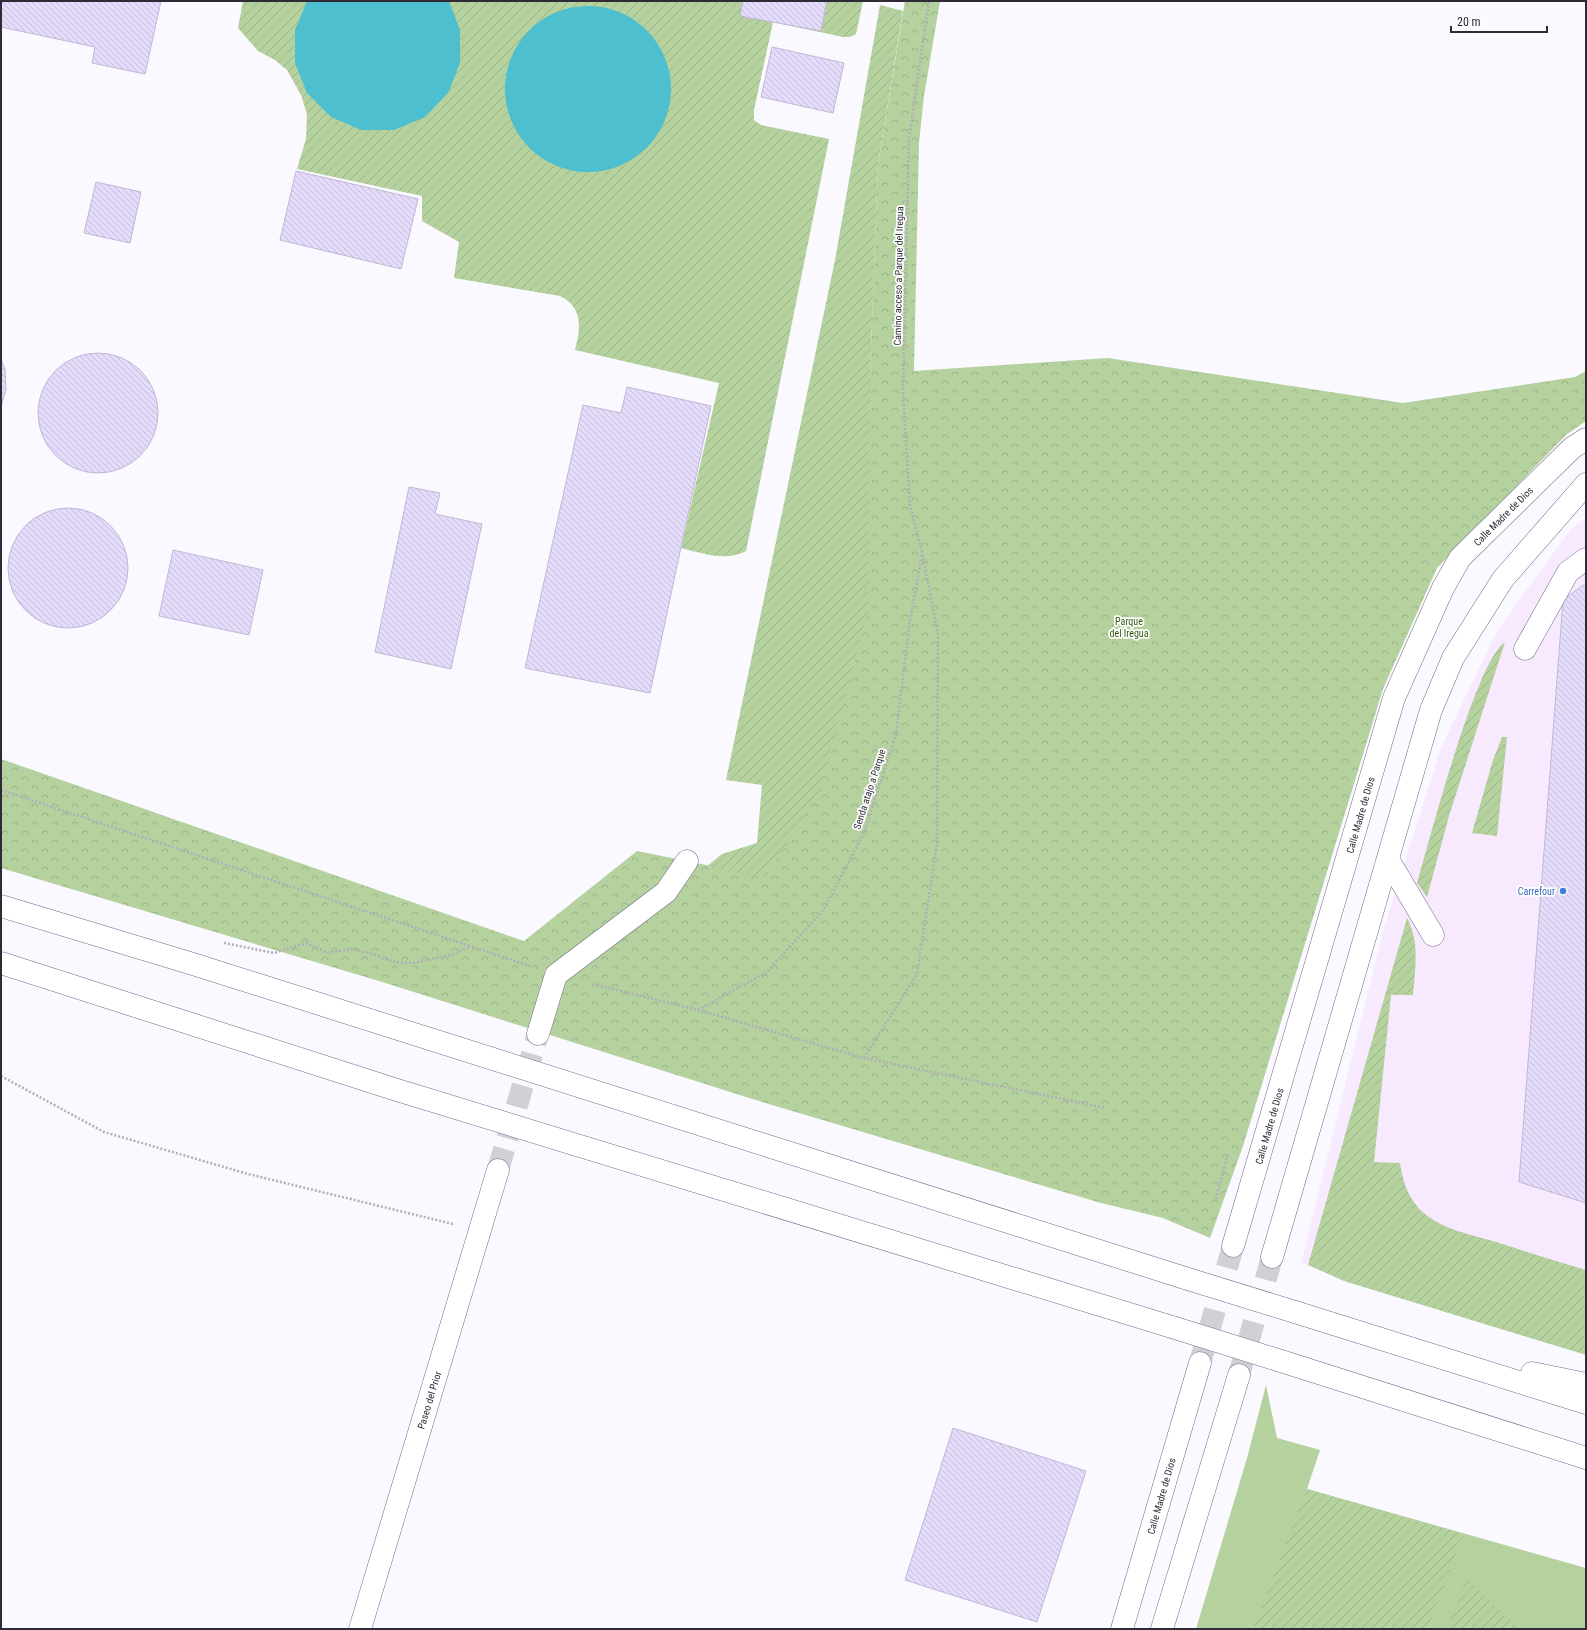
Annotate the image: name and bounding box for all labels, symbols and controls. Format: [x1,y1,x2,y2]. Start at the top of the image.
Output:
scale bar [1451,8,1547,34]
text: 20 m [1457,15,1481,29]
street label: Camino acceso a Parque del Iregua [892,206,905,346]
street label: Calle Madre de Dios [1472,484,1535,548]
park label: Parque del Iregua [1110,616,1149,639]
street label: Senda atajo a Parque [851,747,888,831]
street label: Calle Madre de Dios [1344,775,1377,855]
place label: Carrefour [1518,886,1555,897]
marker: Carrefour [1558,886,1568,896]
street label: Calle Madre de Dios [1253,1086,1286,1166]
street label: Paseo del Prior [415,1370,444,1430]
street label: Calle Madre de Dios [1145,1456,1178,1536]

